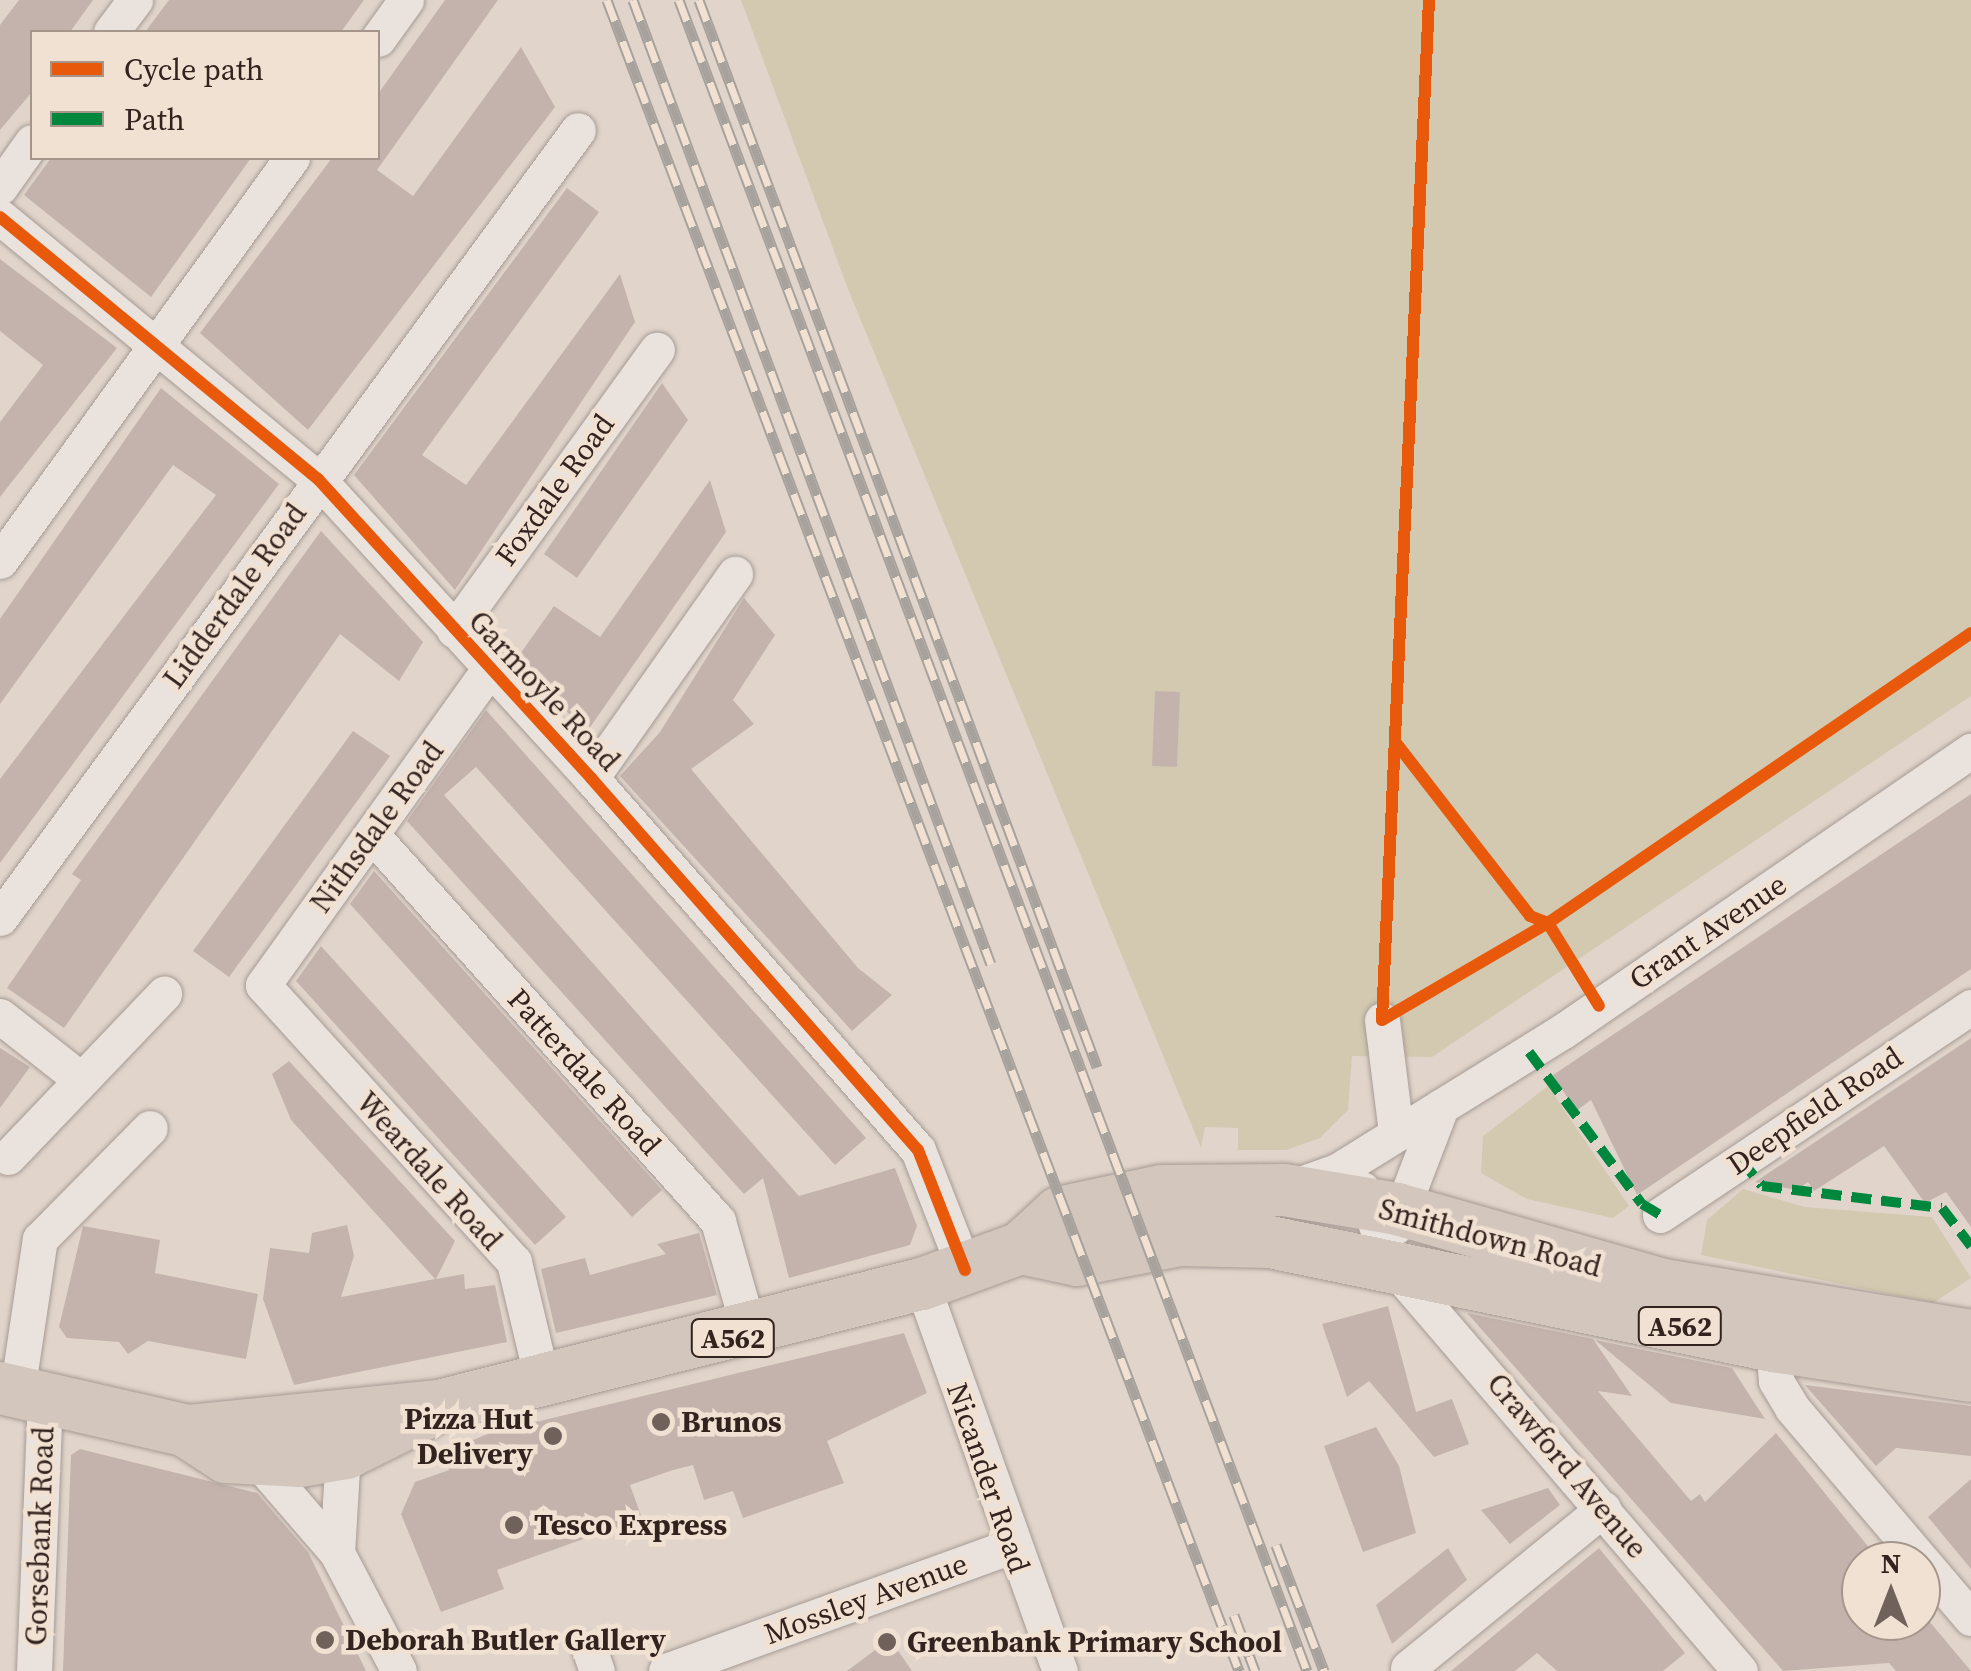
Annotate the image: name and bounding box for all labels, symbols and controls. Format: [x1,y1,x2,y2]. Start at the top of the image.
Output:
legend [30,30,380,160]
text: Cycle path [124,49,264,90]
text: Path [124,99,185,140]
street label: Foxdale Road [488,407,622,573]
street label: Lidderdale Road [156,497,314,695]
street label: Garmoyle Road [461,604,627,778]
street label: Nithsdale Road [303,734,451,920]
street label: Grant Avenue [1623,866,1793,998]
street label: Patterdale Road [500,981,668,1163]
street label: Deepfield Road [1721,1039,1909,1183]
street label: Weardale Road [349,1084,509,1258]
street label: Smithdown Road [1375,1191,1605,1285]
road number: A562 [1638,1303,1722,1349]
road number: A562 [690,1315,776,1361]
street label: Crawford Avenue [1479,1366,1655,1566]
street label: Nicander Road [939,1378,1037,1578]
place label: Pizza Hut Delivery [404,1401,533,1472]
place label: Brunos [681,1404,782,1440]
marker: Brunos [650,1411,672,1433]
marker: Pizza Hut Delivery [542,1425,564,1447]
street label: Gorsebank Road [18,1426,62,1646]
place label: Tesco Express [534,1507,727,1543]
marker: Tesco Express [503,1514,525,1536]
north arrow [1841,1541,1941,1641]
text: N [1881,1544,1901,1582]
street label: Mossley Avenue [760,1546,972,1652]
place label: Deborah Butler Gallery [345,1622,666,1658]
place label: Greenbank Primary School [907,1624,1282,1660]
marker: Deborah Butler Gallery [314,1629,336,1651]
marker: Greenbank Primary School [876,1631,898,1653]

